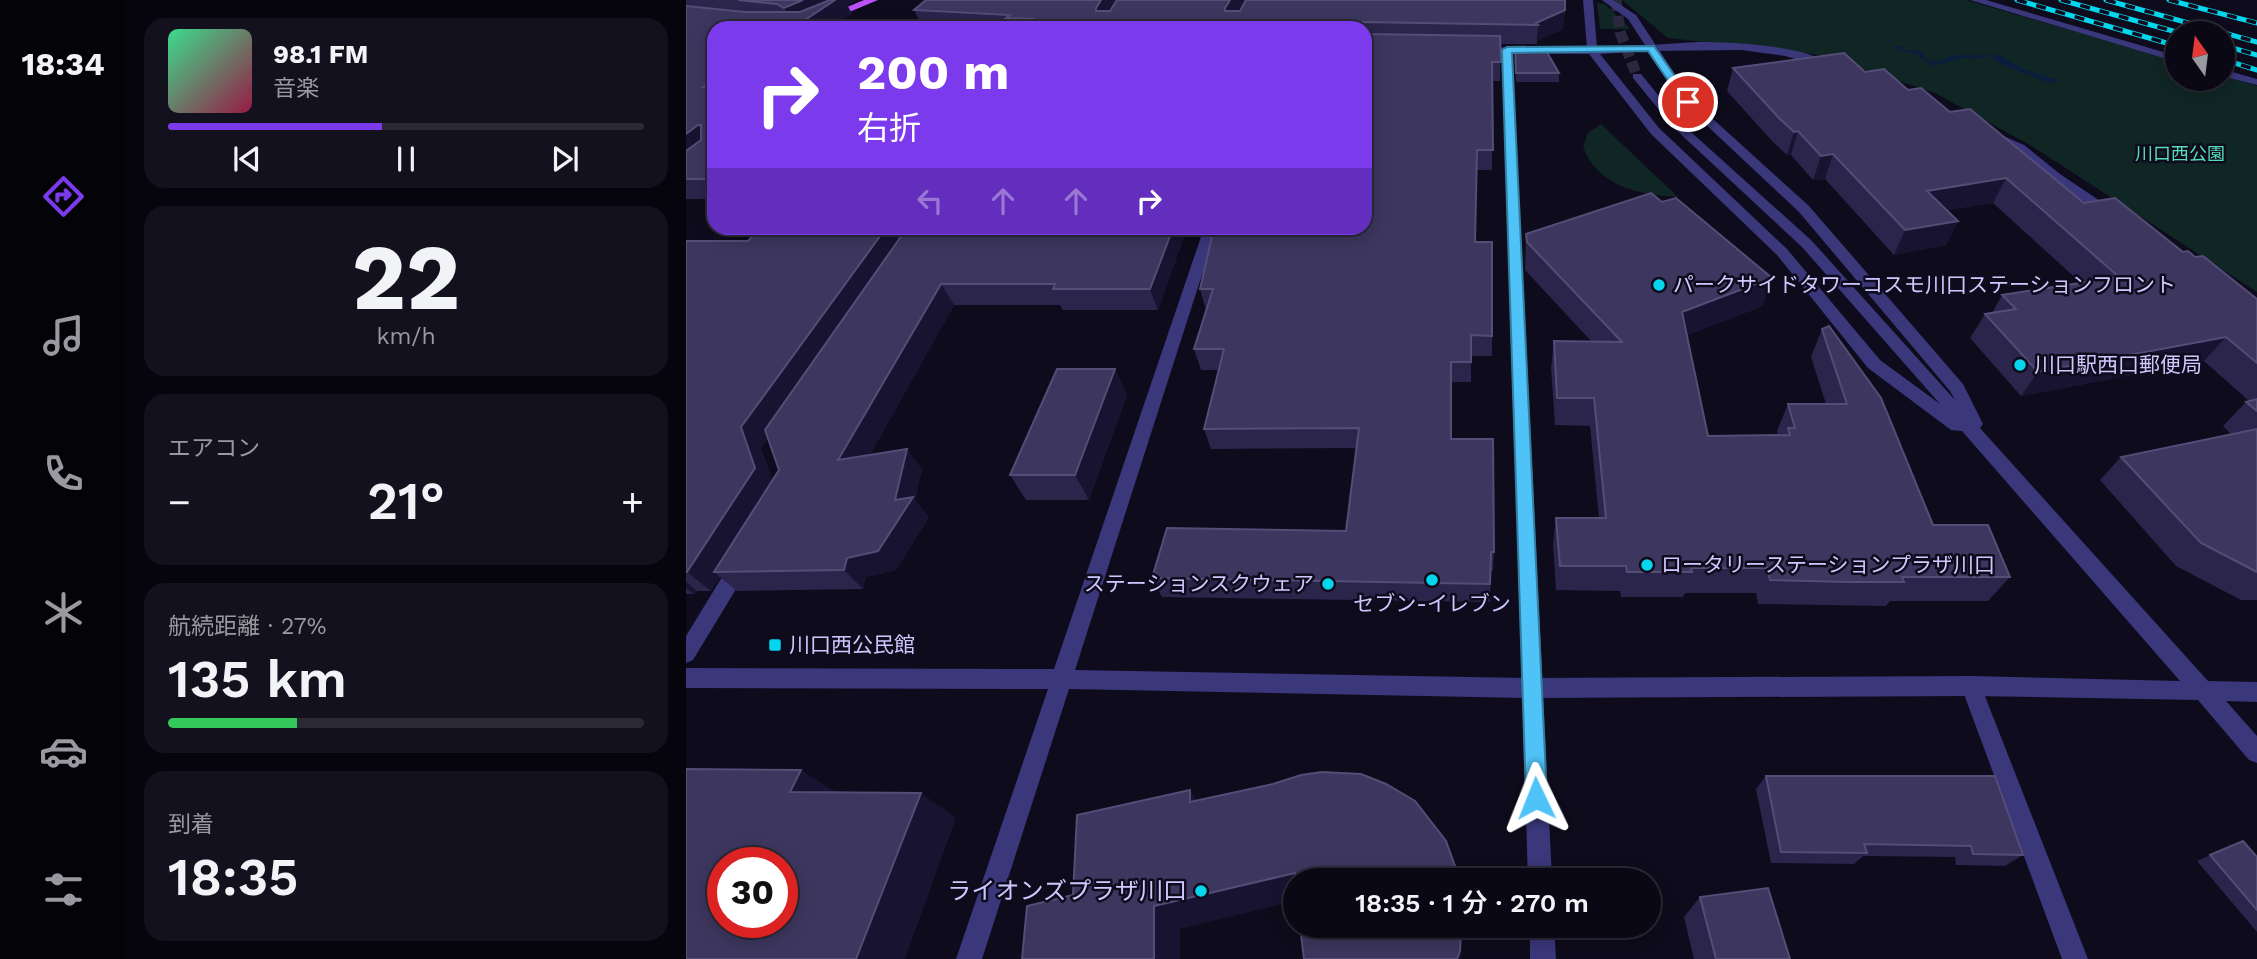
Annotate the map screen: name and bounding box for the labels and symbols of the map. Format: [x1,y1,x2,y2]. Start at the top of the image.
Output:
north arrow [2165,21,2235,91]
pin [1658,72,1718,132]
park label: 川口西公園 [2135,143,2225,164]
place label: パークサイドタワーコスモ川口ステーションフロント [1673,272,2176,297]
marker: パークサイドタワーコスモ川口ステーションフロント [1651,277,1667,293]
place label: 川口駅西口郵便局 [2034,352,2202,377]
marker: 川口駅西口郵便局 [2012,357,2028,373]
place label: ロータリーステーションプラザ川口 [1661,552,1995,577]
marker: ロータリーステーションプラザ川口 [1639,557,1655,573]
place label: ステーションスクウェア [1084,571,1314,596]
marker: セブン-イレブン [1424,572,1440,588]
marker: ステーションスクウェア [1320,576,1336,592]
place label: セブン-イレブン [1353,591,1511,616]
place label: 川口西公民館 [789,632,915,657]
marker: 川口西公民館 [767,637,783,653]
position arrow [1499,761,1573,835]
speed limit sign: 30 [707,847,798,938]
place label: ライオンズプラザ川口 [947,877,1187,905]
marker: ライオンズプラザ川口 [1193,883,1209,899]

